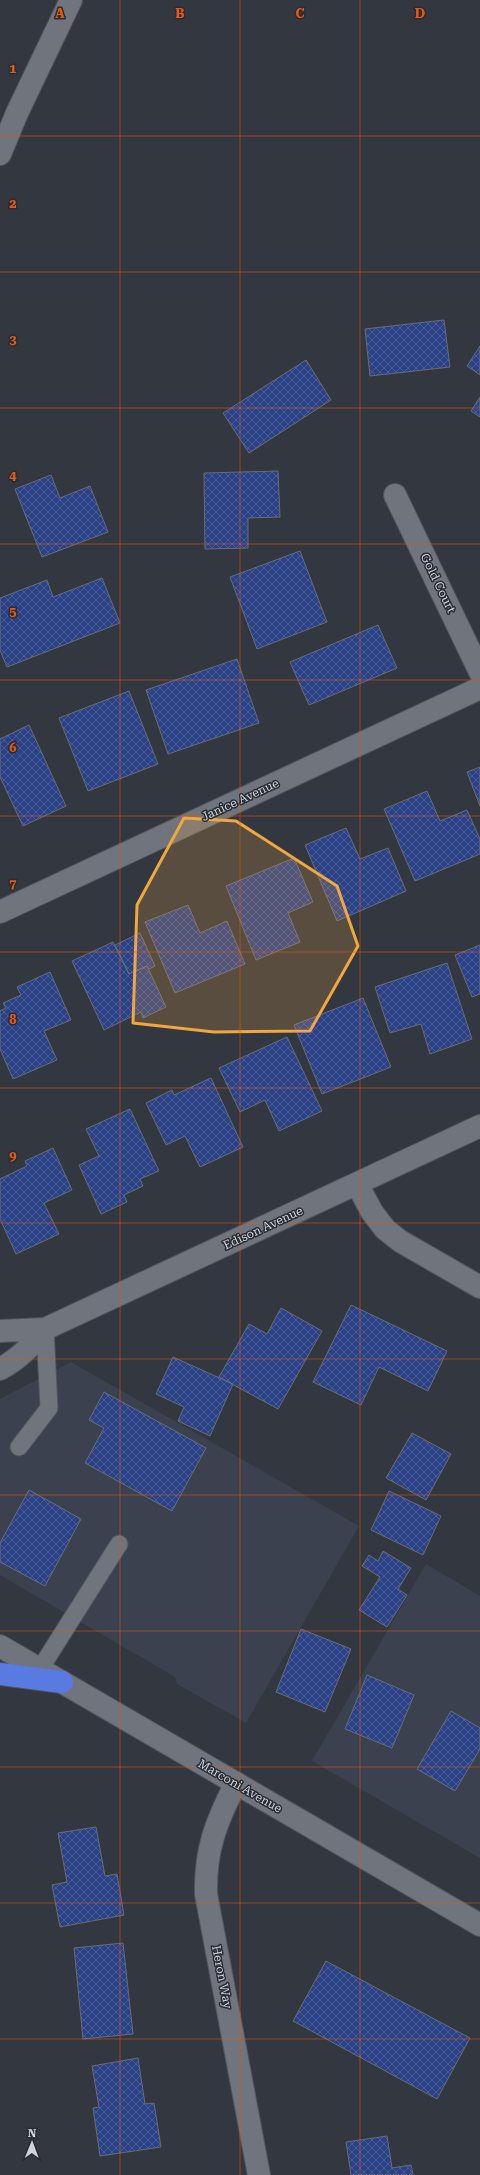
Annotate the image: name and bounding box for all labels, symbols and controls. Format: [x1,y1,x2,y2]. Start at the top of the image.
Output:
text: A [55,6,65,21]
text: B [175,6,185,21]
text: C [295,6,305,21]
text: D [415,6,425,21]
text: 1 [9,61,17,76]
text: 2 [9,196,17,211]
text: 3 [9,332,17,347]
text: 4 [9,468,17,483]
street label: Gold Court [418,551,459,616]
text: 5 [9,604,17,619]
text: 6 [9,740,17,755]
street label: Janice Avenue [199,776,281,824]
text: 7 [9,876,17,891]
text: 8 [9,1012,17,1027]
text: 9 [9,1148,17,1163]
street label: Edison Avenue [221,1203,305,1253]
street label: Marconi Avenue [196,1756,285,1816]
street label: Heron Way [209,1944,235,2011]
north arrow [12,2123,52,2163]
text: N [28,2127,37,2140]

